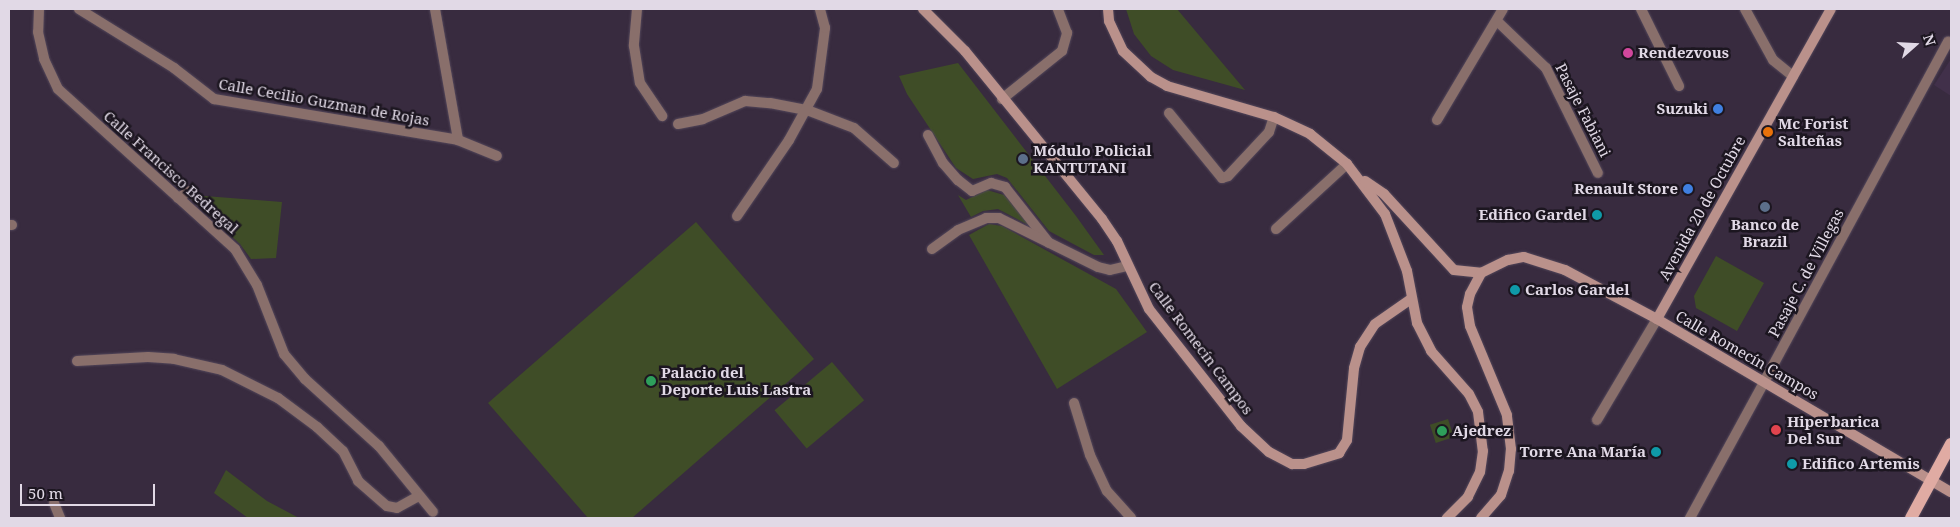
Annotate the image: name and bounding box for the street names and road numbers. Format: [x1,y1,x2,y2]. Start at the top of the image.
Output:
street label: Pasaje Fabiani [1552,60,1614,160]
street label: Calle Cecilio Guzman de Rojas [217,75,431,129]
street label: Calle Francisco Bedregal [100,107,242,237]
street label: Avenida 20 de Octubre [1655,133,1749,283]
street label: Pasaje C. de Villegas [1765,206,1847,340]
street label: Calle Romecín Campos [1145,278,1257,418]
street label: Calle Romecín Campos [1672,307,1822,403]

